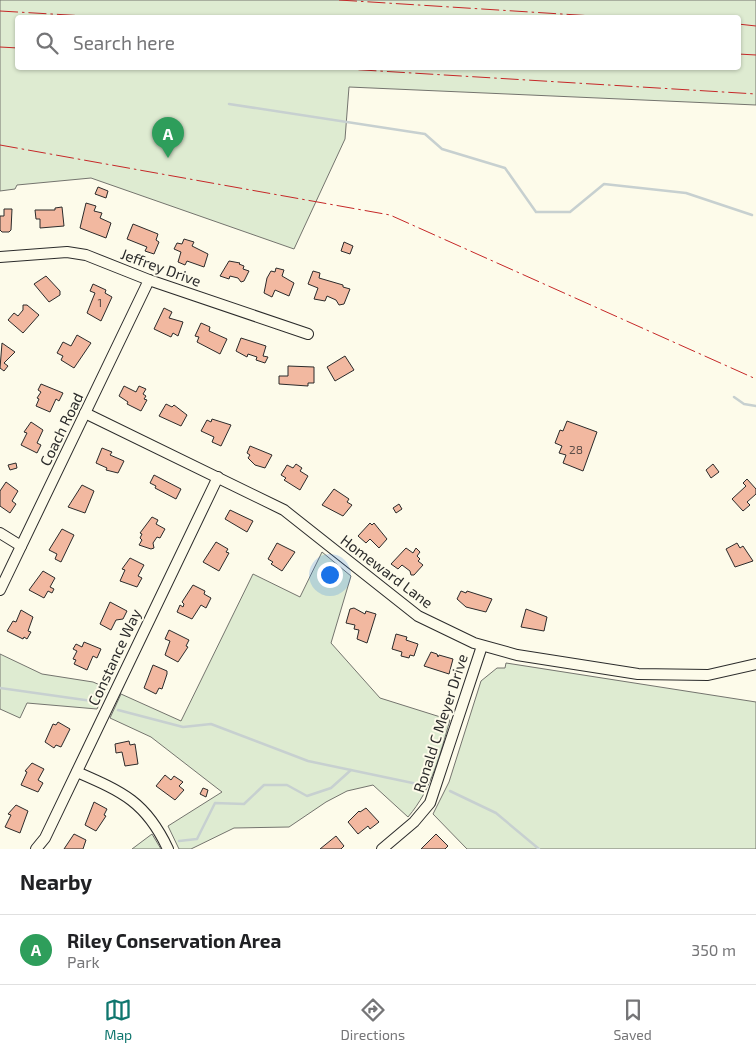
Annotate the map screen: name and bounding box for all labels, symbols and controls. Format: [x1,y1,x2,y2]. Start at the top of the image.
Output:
search box [15,15,741,70]
icon: search [33,29,61,57]
text: Search here [73,31,175,54]
pin: A [152,117,184,158]
street label: Jeffrey Drive [118,244,204,290]
house number: 1 [98,295,102,309]
street label: Coach Road [36,389,86,469]
house number: 28 [569,442,583,456]
street label: Homeward Lane [337,530,437,612]
your location [317,562,343,588]
street label: Constance Way [84,606,144,708]
street label: Ronald C Meyer Drive [409,651,471,795]
text: Nearby [20,869,92,894]
text: Riley Conservation Area [67,929,281,952]
text: A [31,940,41,959]
text: 350 m [691,940,736,959]
text: Park [67,952,100,971]
tab: Map [104,996,132,1043]
tab: Directions [341,996,405,1043]
tab: Saved [613,996,652,1043]

